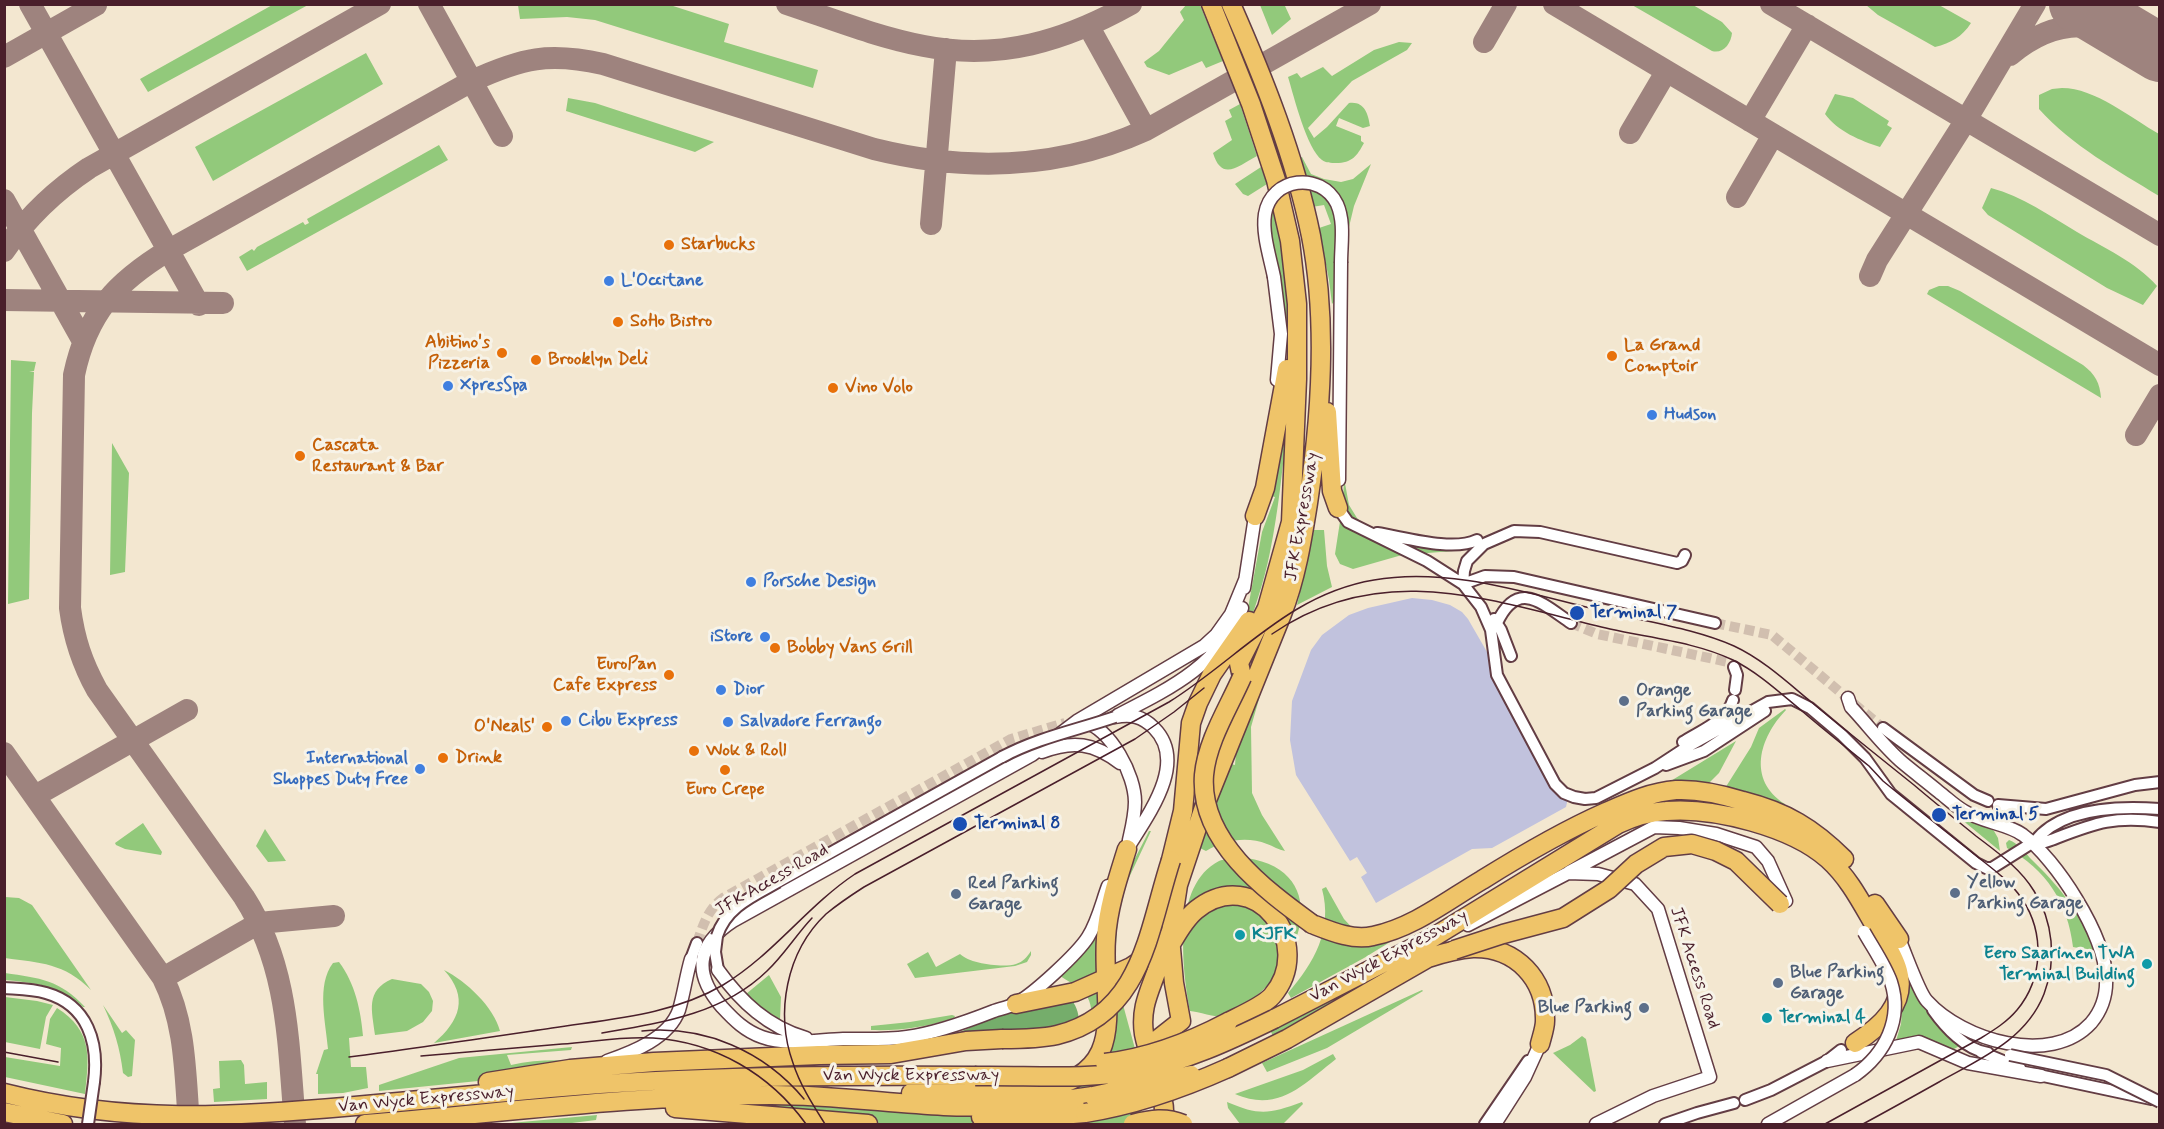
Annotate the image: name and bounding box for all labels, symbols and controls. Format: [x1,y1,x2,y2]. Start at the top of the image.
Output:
place label: Starbucks [681,234,755,256]
marker: Starbucks [662,238,676,252]
place label: L'Occitane [621,270,704,292]
marker: L'Occitane [602,274,616,288]
place label: SoHo Bistro [630,311,712,333]
marker: SoHo Bistro [611,315,625,329]
place label: Abitino's Pizzeria [425,332,490,374]
place label: La Grand Comptoir [1624,335,1700,378]
marker: Abitino's Pizzeria [495,346,509,360]
place label: Brooklyn Deli [548,349,648,371]
marker: La Grand Comptoir [1605,349,1619,363]
marker: Brooklyn Deli [529,353,543,367]
place label: XpresSpa [460,375,528,397]
place label: Vino Volo [845,377,913,399]
marker: XpresSpa [441,379,455,393]
marker: Vino Volo [826,381,840,395]
place label: Hudson [1664,404,1716,426]
marker: Hudson [1645,408,1659,422]
place label: Cascata Restaurant & Bar [312,435,444,478]
marker: Cascata Restaurant & Bar [293,449,307,463]
street label: JFK Expressway [1281,451,1325,583]
place label: Porsche Design [763,571,876,593]
marker: Porsche Design [744,575,758,589]
place label: Terminal 7 [1590,602,1677,624]
marker: Terminal 7 [1568,604,1586,622]
place label: iStore [710,626,753,648]
marker: iStore [758,630,772,644]
place label: Bobby Vans Grill [787,637,913,659]
marker: Bobby Vans Grill [768,641,782,655]
place label: EuroPan Cafe Express [553,654,657,696]
marker: EuroPan Cafe Express [662,668,676,682]
place label: Dior [733,679,764,701]
place label: Orange Parking Garage [1636,680,1752,722]
marker: Dior [714,683,728,697]
marker: Orange Parking Garage [1617,694,1631,708]
place label: Cibu Express [578,710,678,732]
place label: Salvadore Ferrango [740,711,882,733]
marker: Cibu Express [559,714,573,728]
marker: Salvadore Ferrango [721,715,735,729]
place label: O'Neals' [474,716,535,738]
marker: O'Neals' [540,720,554,734]
place label: Wok & Roll [706,740,786,762]
marker: Wok & Roll [687,744,701,758]
place label: Drink [455,747,502,769]
place label: International Shoppes Duty Free [273,748,408,790]
marker: Drink [436,751,450,765]
marker: International Shoppes Duty Free [413,762,427,776]
marker: Euro Crepe [718,763,732,777]
place label: Euro Crepe [685,779,765,801]
place label: Terminal 5 [1952,804,2039,826]
marker: Terminal 5 [1930,806,1948,824]
place label: Terminal 8 [974,813,1060,835]
marker: Terminal 8 [951,815,969,833]
street label: JFK Access Road [712,840,832,922]
place label: Yellow Parking Garage [1967,872,2083,914]
place label: Red Parking Garage [968,873,1059,916]
marker: Yellow Parking Garage [1948,886,1962,900]
marker: Red Parking Garage [949,887,963,901]
street label: JFK Access Road [1664,904,1724,1032]
street label: Van Wyck Expressway [1306,906,1472,1008]
place label: KJFK [1252,924,1296,946]
marker: KJFK [1233,928,1247,942]
place label: Eero Saarinen TWA Terminal Building [1983,943,2135,986]
marker: Eero Saarinen TWA Terminal Building [2140,957,2154,971]
place label: Blue Parking Garage [1790,962,1884,1004]
marker: Blue Parking Garage [1771,976,1785,990]
place label: Blue Parking [1538,997,1632,1019]
marker: Blue Parking [1637,1001,1651,1015]
place label: Terminal 4 [1779,1007,1866,1029]
marker: Terminal 4 [1760,1011,1774,1025]
street label: Van Wyck Expressway [823,1065,999,1087]
street label: Van Wyck Expressway [337,1082,515,1118]

